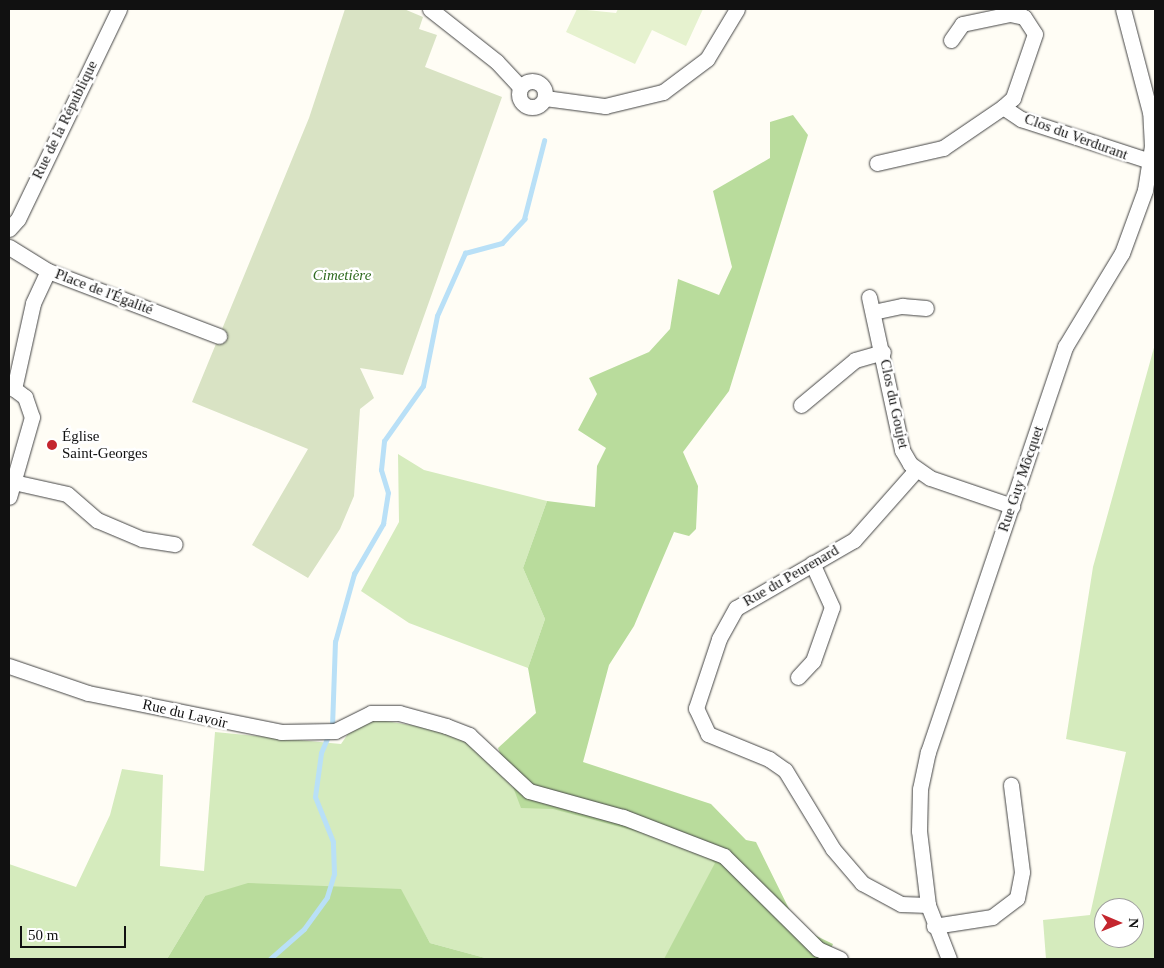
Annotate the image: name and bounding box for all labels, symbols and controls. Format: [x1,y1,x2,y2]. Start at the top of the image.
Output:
street label: Rue de la République [29,58,101,182]
street label: Clos du Verdurant [1022,110,1130,164]
street label: Place de l'Égalité [52,265,156,319]
park label: Cimetière [313,267,371,285]
street label: Clos du Goujet [876,358,912,450]
street label: Rue Guy Môcquet [994,424,1048,534]
place label: Église Saint-Georges [62,427,148,462]
marker: Église Saint-Georges [46,439,58,451]
street label: Rue du Peurenard [740,541,842,611]
street label: Rue du Lavoir [141,695,229,733]
north arrow [1094,898,1144,948]
scale bar [22,916,129,948]
text: N [1126,918,1141,928]
text: 50 m [28,927,58,943]

